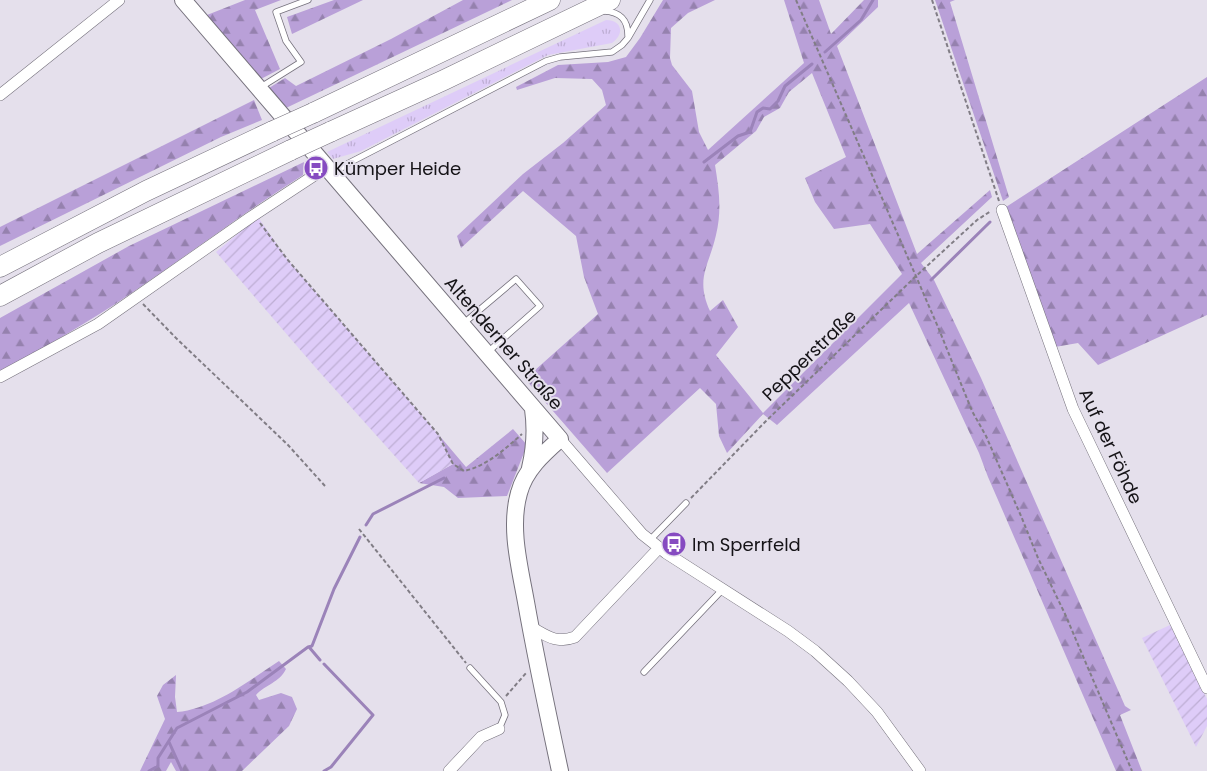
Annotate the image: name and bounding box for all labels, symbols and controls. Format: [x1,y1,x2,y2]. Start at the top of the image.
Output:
bus stop icon: Kümper Heide [303,155,329,181]
place label: Kümper Heide [334,156,461,181]
street label: Altenderner Straße [439,271,569,415]
street label: Pepperstraße [756,304,862,406]
street label: Auf der Föhde [1073,384,1149,508]
bus stop icon: Im Sperrfeld [661,531,687,557]
place label: Im Sperrfeld [692,532,801,557]

